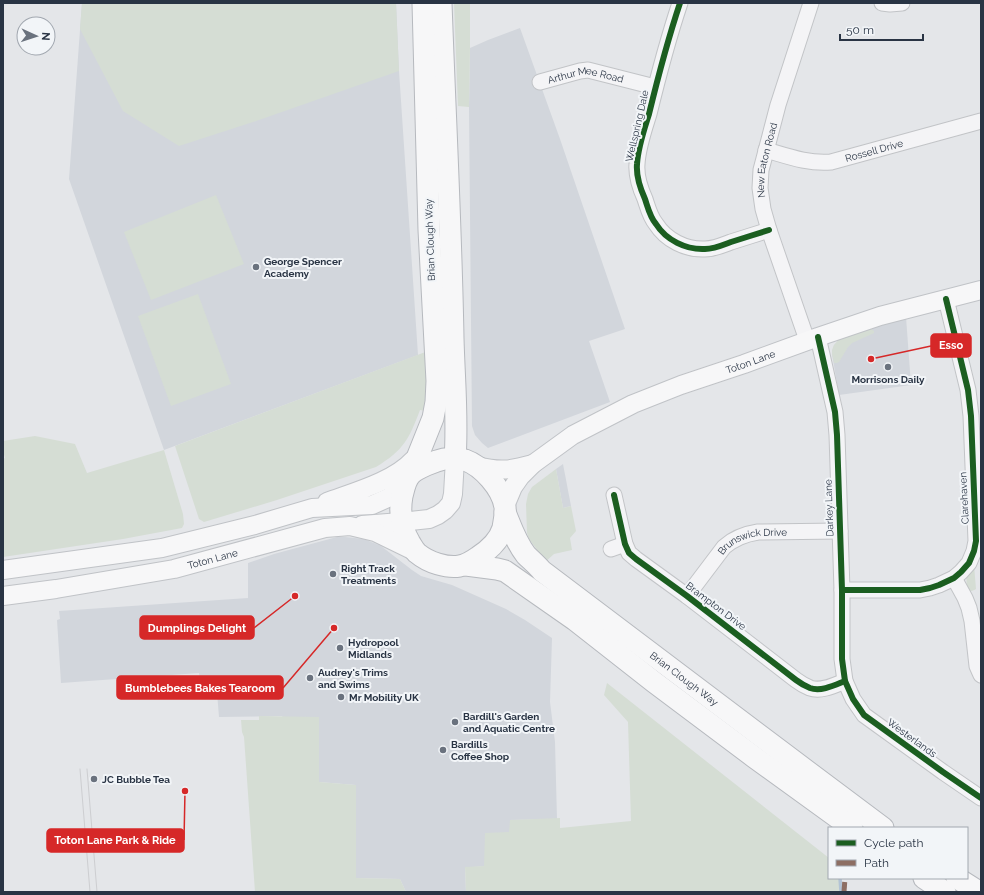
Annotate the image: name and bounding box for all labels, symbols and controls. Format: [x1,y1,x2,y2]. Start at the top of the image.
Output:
north arrow [16,16,56,56]
scale bar [840,16,923,42]
text: 50 m [846,23,874,37]
text: N [39,32,52,41]
street label: Arthur Mee Road [546,64,625,85]
street label: Wellspring Dale [623,89,651,163]
street label: New Eaton Road [754,121,779,199]
street label: Rossell Drive [844,137,904,163]
street label: Brian Clough Way [423,198,437,281]
place label: George Spencer Academy [264,256,342,279]
marker: George Spencer Academy [251,262,261,272]
callout: Esso [931,334,971,357]
text: Esso [939,339,963,352]
street label: Toton Lane [724,348,777,375]
marker: Morrisons Daily [883,362,893,372]
place label: Morrisons Daily [851,374,925,385]
street label: Clarehaven [957,471,971,524]
street label: Darkey Lane [822,479,836,537]
street label: Brunswick Drive [715,526,787,556]
street label: Toton Lane [186,546,239,571]
place label: Right Track Treatments [341,563,396,586]
marker: Right Track Treatments [328,569,338,579]
street label: Brampton Drive [684,580,748,632]
callout: Dumplings Delight [140,616,254,639]
text: Dumplings Delight [148,622,247,635]
place label: Hydropool Midlands [348,637,400,660]
marker: Hydropool Midlands [335,643,345,653]
street label: Brian Clough Way [648,649,721,708]
place label: Audrey's Trims and Swims [318,667,388,690]
marker: Audrey's Trims and Swims [305,673,315,683]
callout: Bumblebees Bakes Tearoom [117,676,283,699]
text: Bumblebees Bakes Tearoom [125,682,275,695]
marker: Mr Mobility UK [336,692,346,702]
place label: Mr Mobility UK [349,692,419,703]
place label: Bardill's Garden and Aquatic Centre [463,711,555,734]
street label: Westerlands [885,716,939,760]
marker: Bardill's Garden and Aquatic Centre [450,717,460,727]
place label: Bardills Coffee Shop [451,739,510,762]
marker: Bardills Coffee Shop [438,745,448,755]
marker: JC Bubble Tea [89,774,99,784]
place label: JC Bubble Tea [102,774,170,785]
legend [828,827,968,879]
callout: Toton Lane Park & Ride [47,829,184,852]
text: Toton Lane Park & Ride [54,834,176,847]
text: Cycle path [864,836,923,850]
text: Path [864,856,889,870]

